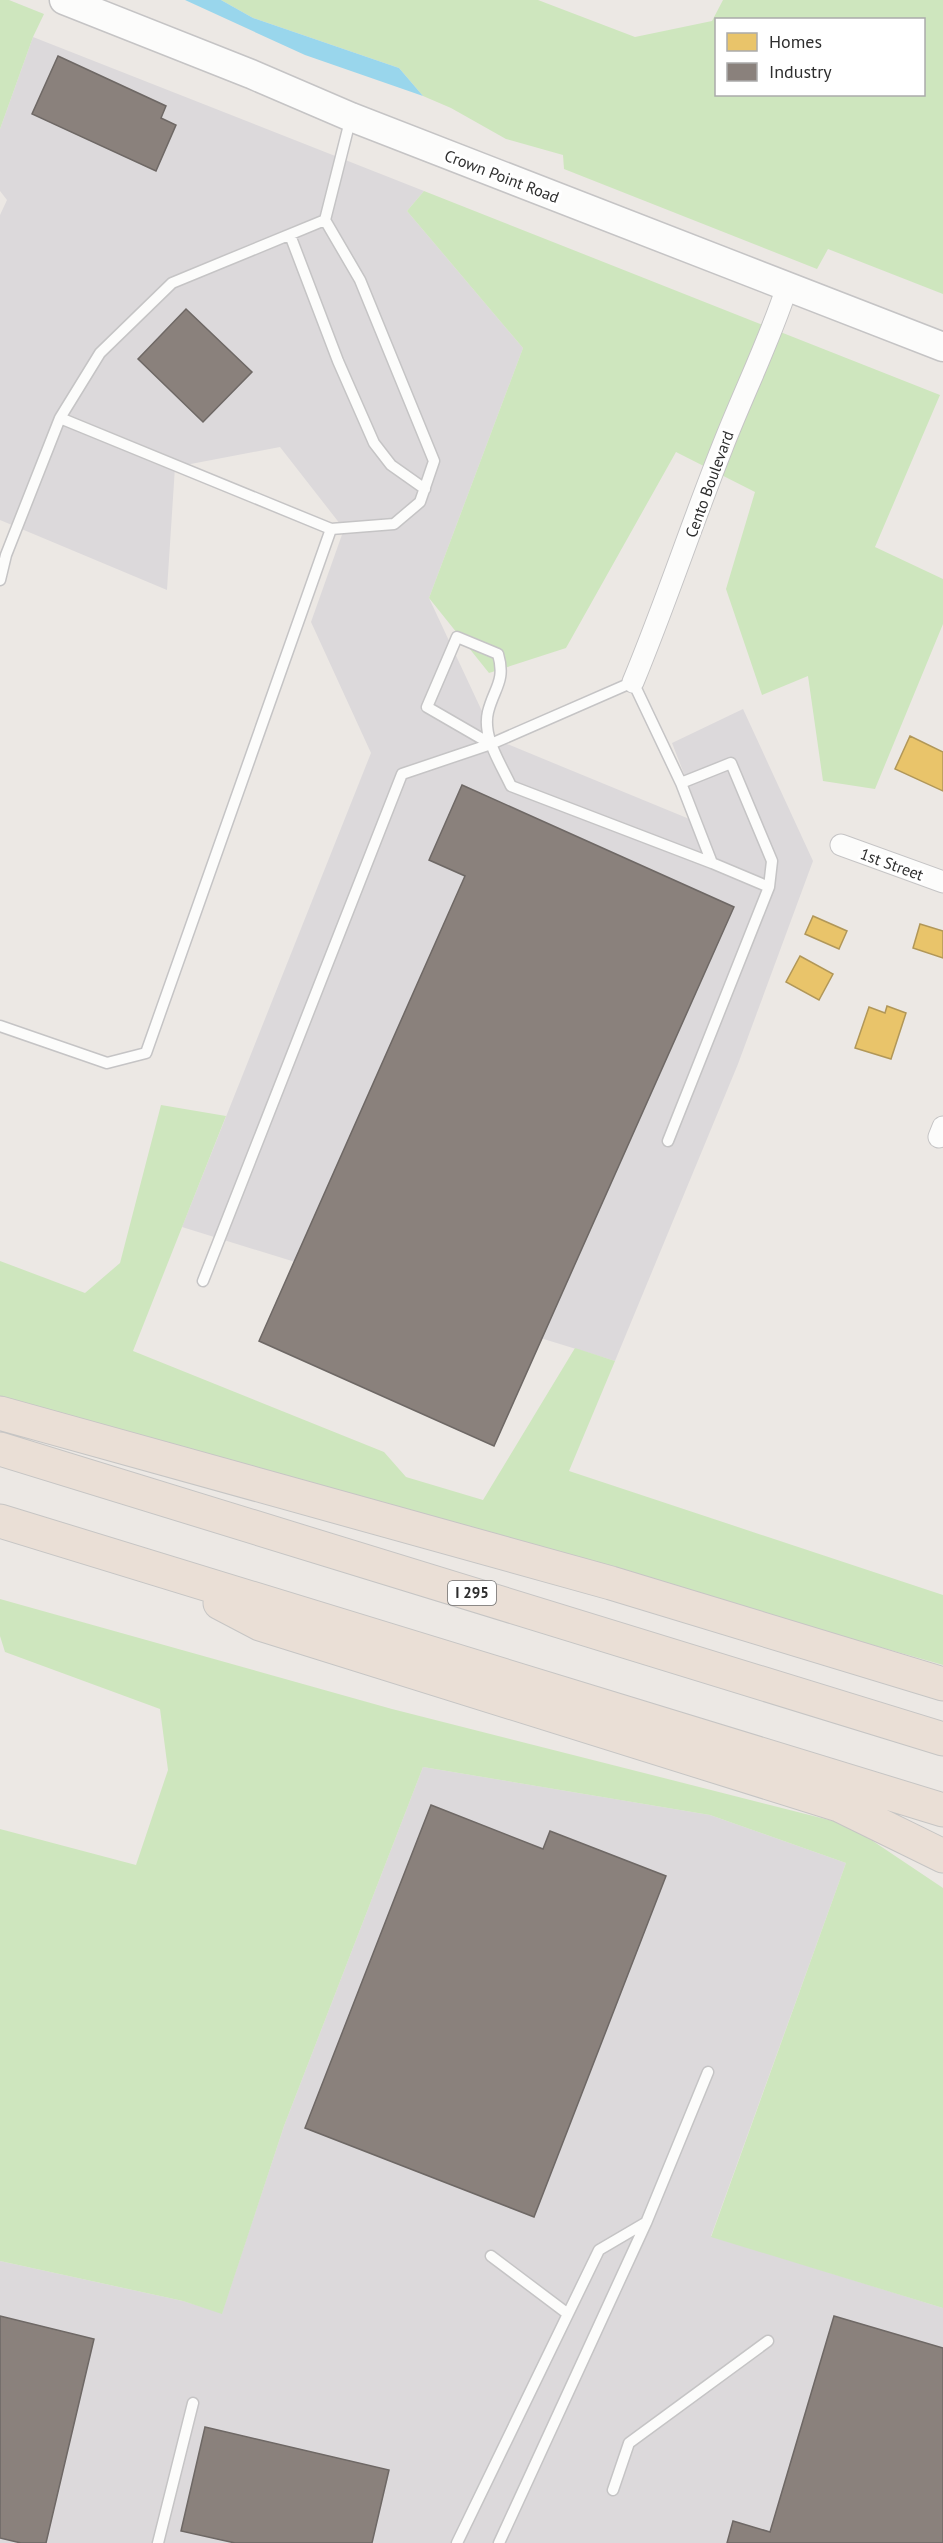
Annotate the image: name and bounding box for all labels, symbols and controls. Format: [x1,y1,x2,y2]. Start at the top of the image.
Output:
legend [715,18,925,96]
text: Homes [769,30,822,53]
text: Industry [769,60,832,83]
street label: Crown Point Road [442,145,562,207]
street label: Cento Boulevard [680,428,738,540]
street label: 1st Street [858,843,927,885]
road number: I 295 [448,1581,496,1605]

